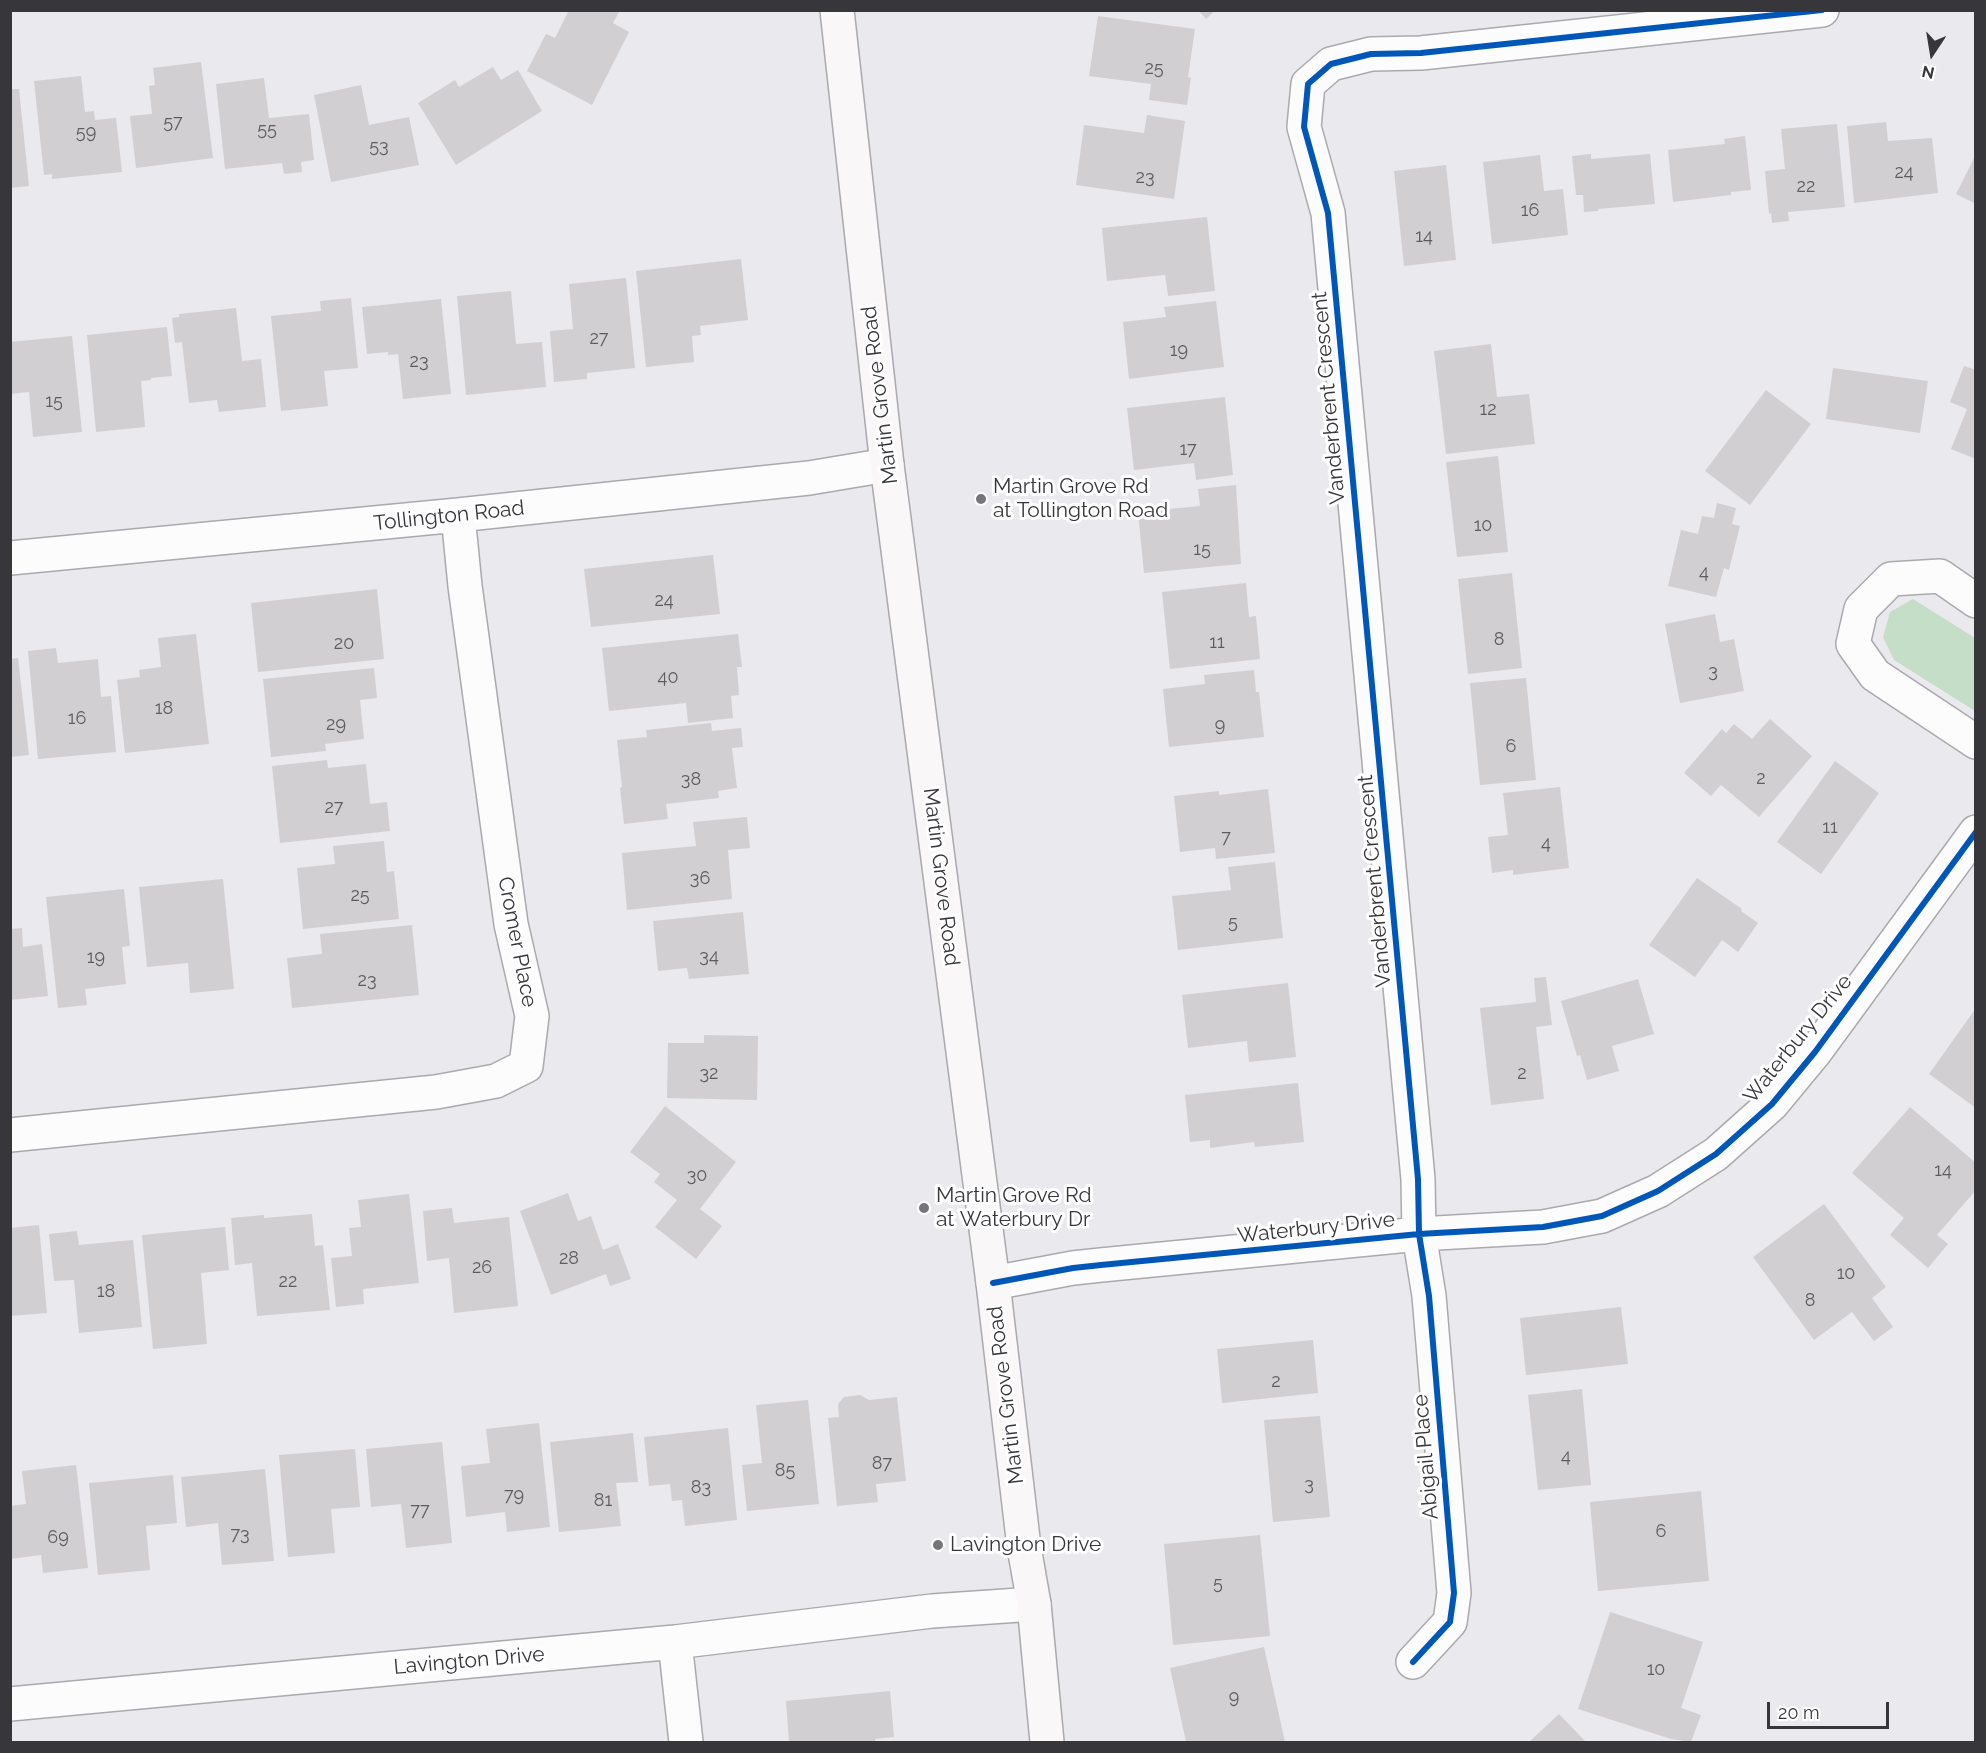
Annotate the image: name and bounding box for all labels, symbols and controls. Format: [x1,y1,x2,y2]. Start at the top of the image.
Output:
north arrow [1902,24,1962,84]
house number: 25 [1144,58,1164,80]
text: N [1920,62,1936,83]
house number: 57 [163,112,183,134]
house number: 55 [257,119,277,141]
house number: 59 [76,122,96,144]
house number: 53 [369,136,389,158]
house number: 24 [1894,162,1914,184]
house number: 23 [1136,167,1154,189]
house number: 22 [1797,176,1815,198]
house number: 16 [1521,200,1539,222]
house number: 14 [1415,226,1433,248]
street label: Vanderbrent Crescent [1307,291,1351,505]
street label: Martin Grove Road [857,304,903,486]
house number: 27 [589,328,609,350]
house number: 19 [1170,340,1188,362]
house number: 23 [410,351,428,373]
house number: 15 [45,391,63,413]
house number: 12 [1479,399,1497,421]
house number: 17 [1179,439,1197,461]
place label: Martin Grove Rd at Tollington Road [993,474,1168,524]
marker: Martin Grove Rd at Tollington Road [974,492,988,506]
street label: Tollington Road [372,496,526,536]
house number: 10 [1474,515,1492,537]
house number: 15 [1193,539,1211,561]
house number: 4 [1699,562,1709,584]
house number: 24 [654,590,674,612]
house number: 8 [1494,629,1504,651]
house number: 11 [1209,632,1225,654]
house number: 20 [334,633,354,655]
house number: 3 [1708,661,1718,683]
house number: 40 [658,667,678,689]
house number: 18 [155,698,173,720]
house number: 16 [68,708,86,730]
house number: 29 [326,714,346,736]
house number: 9 [1215,715,1225,737]
house number: 6 [1506,736,1516,758]
house number: 2 [1756,768,1766,790]
house number: 38 [681,769,701,791]
street label: Vanderbrent Crescent [1353,774,1397,988]
street label: Martin Grove Road [918,786,964,968]
house number: 27 [324,797,344,819]
house number: 11 [1822,817,1838,839]
house number: 7 [1221,827,1231,849]
house number: 4 [1541,833,1551,855]
house number: 36 [690,868,710,890]
street label: Cromer Place [492,875,542,1009]
house number: 25 [350,885,370,907]
house number: 5 [1228,912,1238,934]
house number: 34 [699,946,719,968]
house number: 19 [87,947,105,969]
house number: 23 [358,970,376,992]
street label: Waterbury Drive [1738,970,1858,1108]
house number: 32 [700,1063,718,1085]
house number: 2 [1517,1063,1527,1085]
house number: 14 [1934,1160,1952,1182]
house number: 30 [687,1165,707,1187]
place label: Martin Grove Rd at Waterbury Dr [936,1183,1091,1233]
marker: Martin Grove Rd at Waterbury Dr [917,1201,931,1215]
street label: Waterbury Drive [1236,1207,1396,1249]
house number: 28 [559,1248,579,1270]
house number: 26 [472,1257,492,1279]
house number: 10 [1837,1263,1855,1285]
house number: 22 [279,1271,297,1293]
house number: 18 [97,1281,115,1303]
house number: 8 [1805,1290,1815,1312]
street label: Martin Grove Road [983,1304,1029,1486]
house number: 2 [1271,1371,1281,1393]
street label: Abigail Place [1408,1393,1444,1521]
house number: 4 [1561,1446,1571,1468]
house number: 87 [872,1453,892,1475]
house number: 85 [775,1460,795,1482]
house number: 3 [1304,1474,1314,1496]
house number: 83 [691,1477,711,1499]
house number: 79 [504,1485,524,1507]
house number: 81 [594,1490,612,1512]
house number: 77 [410,1500,430,1522]
house number: 6 [1656,1521,1666,1543]
house number: 73 [230,1524,250,1546]
house number: 69 [47,1527,69,1549]
place label: Lavington Drive [950,1532,1101,1558]
marker: Lavington Drive [931,1538,945,1552]
house number: 5 [1213,1573,1223,1595]
street label: Lavington Drive [392,1642,546,1680]
house number: 10 [1647,1659,1665,1681]
house number: 9 [1229,1687,1239,1709]
scale bar [1770,1690,1892,1728]
text: 20 m [1778,1702,1820,1723]

